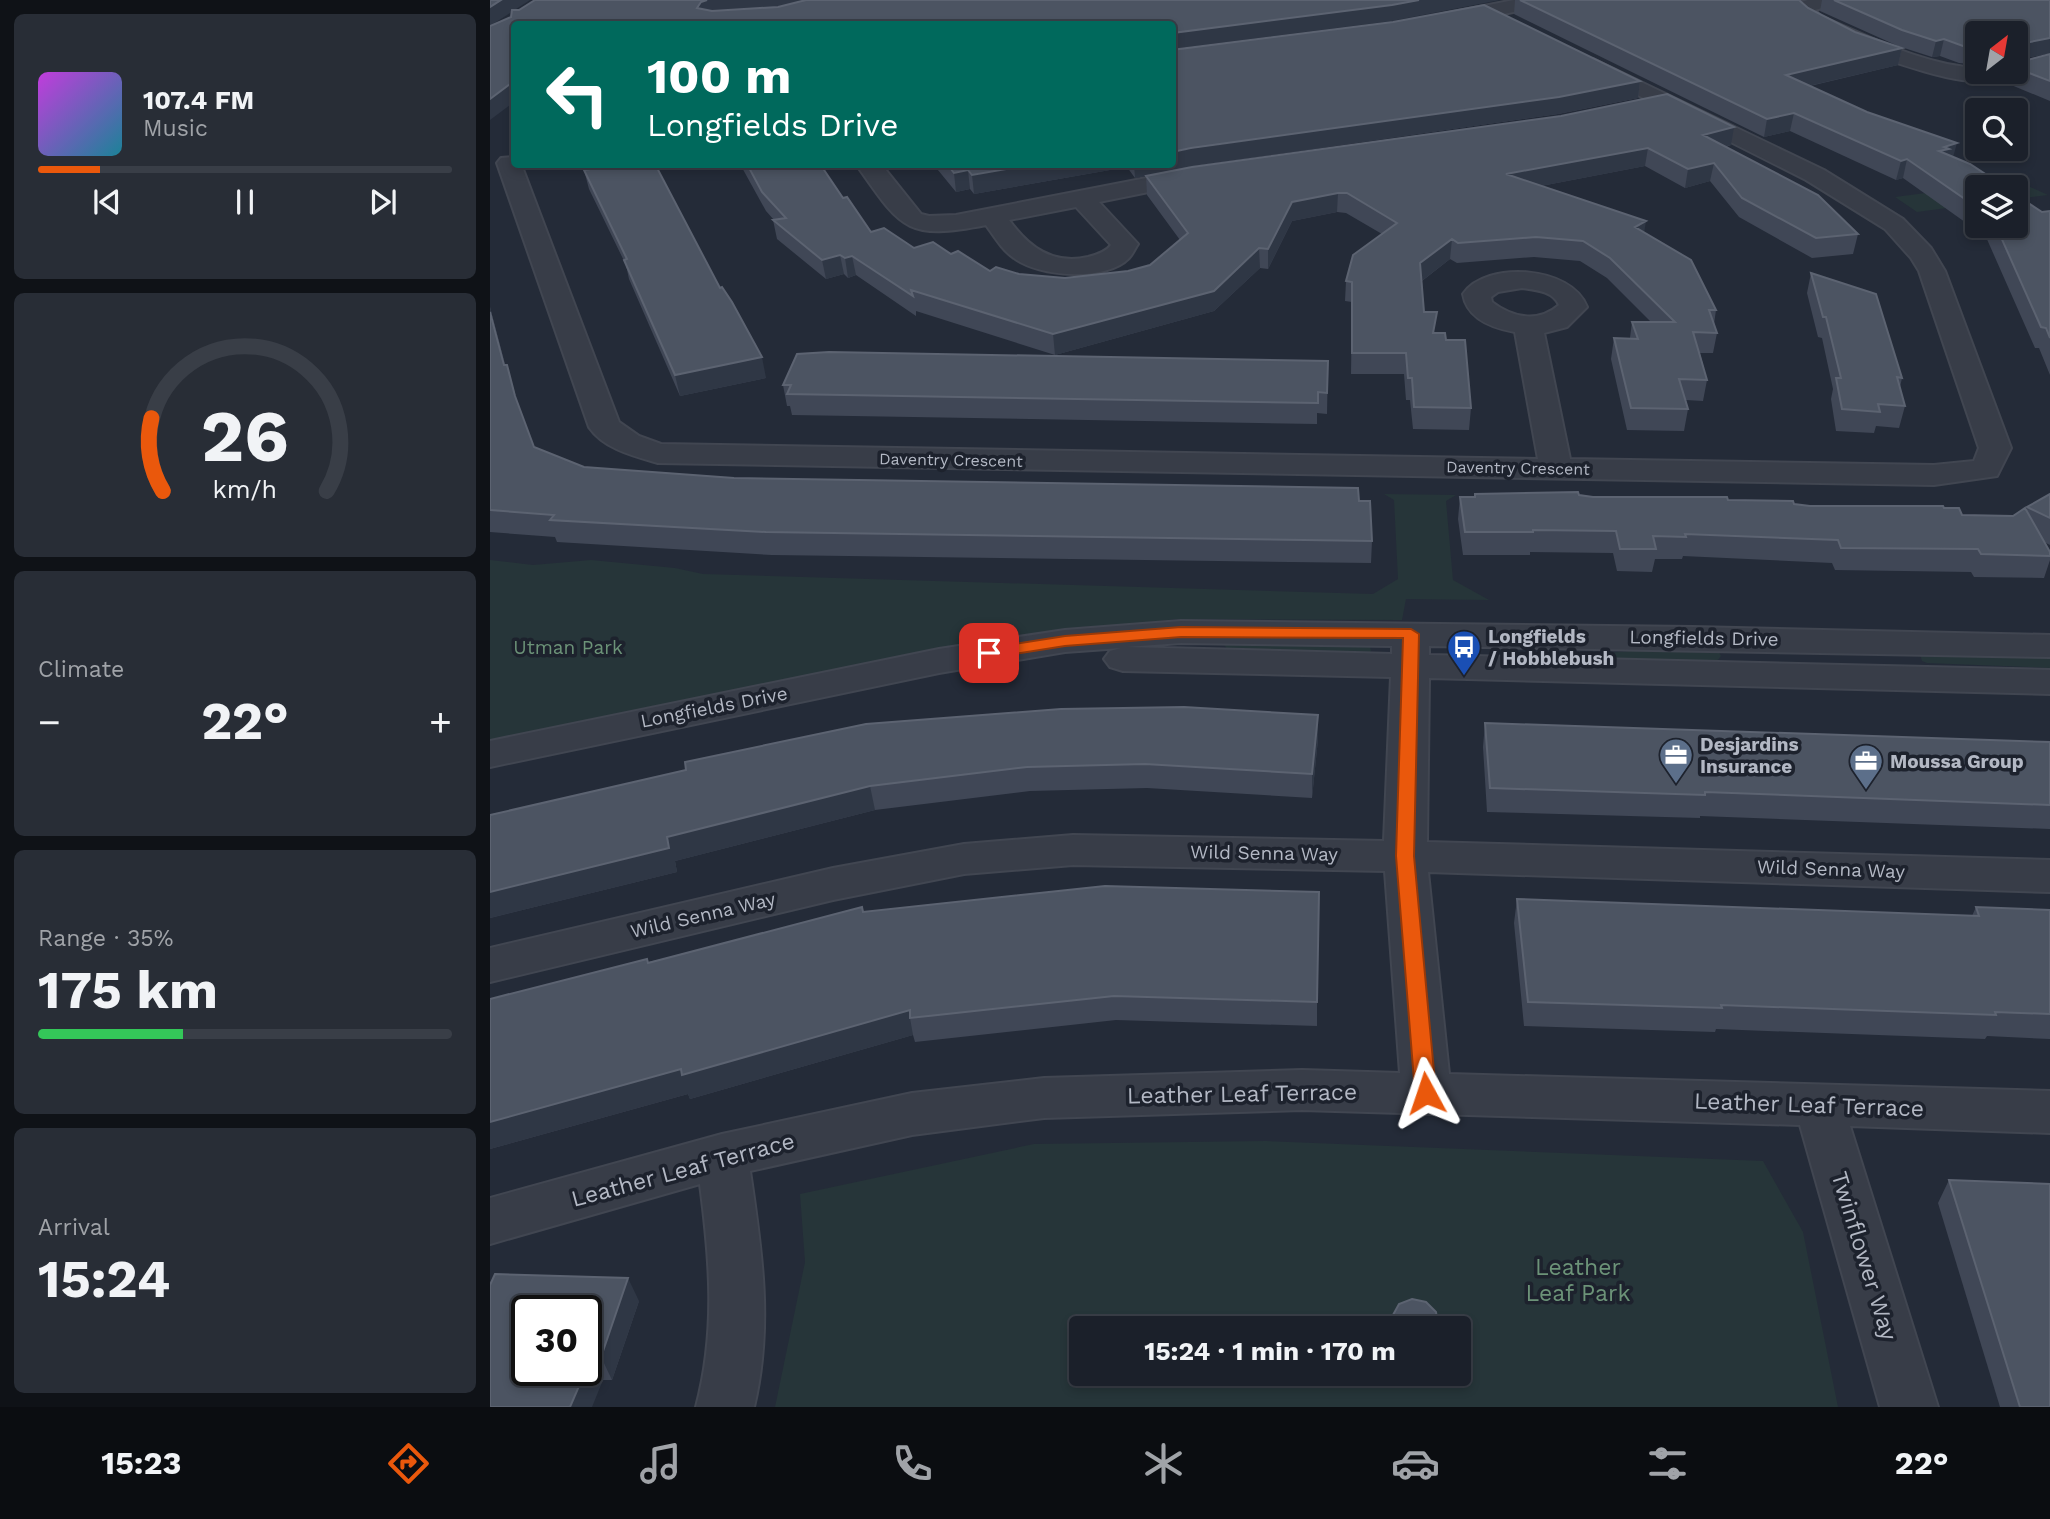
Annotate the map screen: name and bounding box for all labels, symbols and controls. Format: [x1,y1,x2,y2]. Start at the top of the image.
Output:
north arrow [1965,21,2028,84]
map controls [1965,21,2028,238]
text: 100 m [647,47,791,105]
icon: left [532,49,623,140]
text: 107.4 FM [143,85,254,115]
button: search [1965,98,2028,161]
text: Longfields Drive [647,106,898,144]
text: Music [143,115,208,142]
button: layers [1965,175,2028,238]
icon: previous [88,183,126,221]
icon: pause [226,183,264,221]
icon: next [364,183,402,221]
text: 26 [201,393,289,479]
street label: Daventry Crescent [879,449,1023,471]
street label: Daventry Crescent [1446,457,1590,479]
text: km/h [213,475,277,504]
pin [959,623,1019,683]
place label: Longfields / Hobblebush [1488,625,1614,670]
street label: Longfields Drive [1629,625,1779,651]
bus stop icon: Longfields / Hobblebush [1445,628,1483,677]
icon: arrive [970,634,1008,672]
park label: Utman Park [513,636,623,659]
text: Climate [38,656,124,683]
street label: Longfields Drive [639,681,789,733]
text: 22° [201,691,289,752]
text: − [38,700,61,744]
text: + [429,700,452,744]
place label: Desjardins Insurance [1700,733,1799,778]
office icon: Desjardins Insurance [1657,736,1695,785]
office icon: Moussa Group [1847,742,1885,791]
place label: Moussa Group [1890,750,2024,773]
street label: Wild Senna Way [1190,840,1338,866]
street label: Wild Senna Way [1757,855,1906,883]
street label: Wild Senna Way [628,887,778,943]
text: Range · 35% [38,925,173,952]
text: 175 km [38,960,218,1021]
position arrow [1389,1056,1463,1130]
street label: Leather Leaf Terrace [1127,1078,1357,1110]
street label: Leather Leaf Terrace [1693,1087,1925,1123]
street label: Leather Leaf Terrace [568,1127,798,1213]
street label: Twinflower Way [1826,1168,1903,1344]
text: Arrival [38,1214,110,1241]
text: 15:24 [38,1249,170,1310]
park label: Leather Leaf Park [1525,1254,1631,1307]
speed limit sign: 30 [511,1295,602,1386]
text: 15:24 · 1 min · 170 m [1144,1336,1396,1366]
icon: directions [384,1439,433,1488]
icon: music [636,1439,685,1488]
icon: phone [888,1439,937,1488]
icon: climate [1139,1439,1188,1488]
icon: car [1391,1439,1440,1488]
icon: filters [1643,1439,1692,1488]
text: 15:23 [101,1444,182,1482]
text: 22° [1895,1444,1949,1482]

